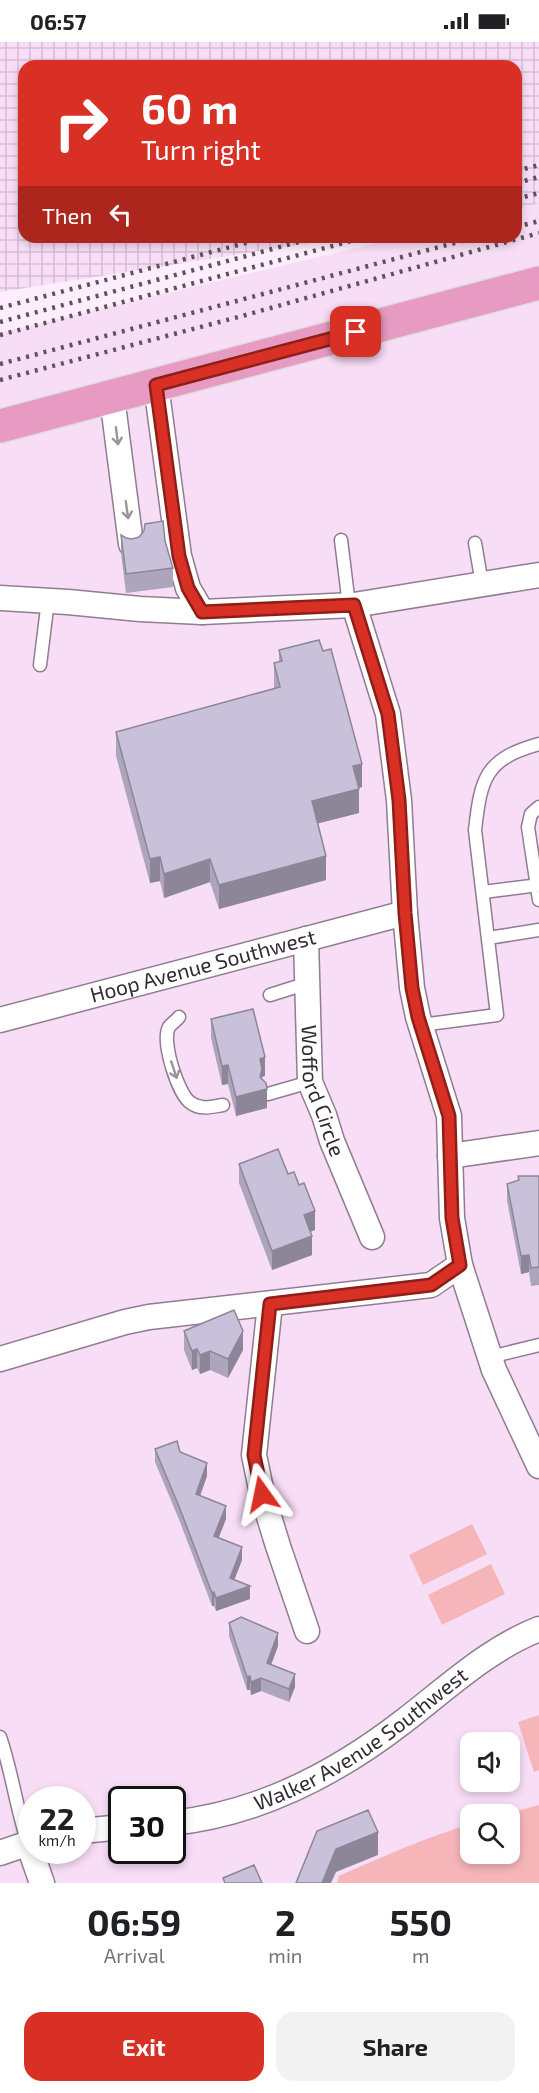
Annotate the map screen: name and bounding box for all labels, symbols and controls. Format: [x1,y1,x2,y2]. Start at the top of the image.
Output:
text: 06:57 [30,8,86,34]
text: 60 m [141,82,238,132]
icon: right [42,84,120,162]
text: Turn right [141,133,261,165]
icon: left [104,198,137,231]
text: Then [42,202,92,228]
pin [330,306,381,357]
icon: arrive [339,315,372,348]
one-way arrow [111,426,122,445]
one-way arrow [121,499,132,519]
street label: Hoop Avenue Southwest [87,923,318,1007]
street label: Wofford Circle [297,1024,351,1160]
one-way arrow [169,1060,180,1079]
position arrow [230,1462,294,1526]
street label: Walker Avenue Southwest [250,1661,472,1815]
map controls [460,1732,520,1864]
button: sound [460,1732,520,1792]
speed limit sign: 30 [108,1786,186,1864]
text: 22 [40,1800,74,1836]
button: search [460,1804,520,1864]
text: km/h [38,1831,76,1849]
text: 06:59 [87,1900,181,1943]
text: 2 [275,1900,296,1943]
text: 550 [389,1900,452,1943]
text: Arrival [104,1943,165,1967]
text: min [268,1943,302,1967]
text: m [412,1943,429,1967]
button: Exit [24,2012,264,2081]
button: Share [276,2012,515,2081]

